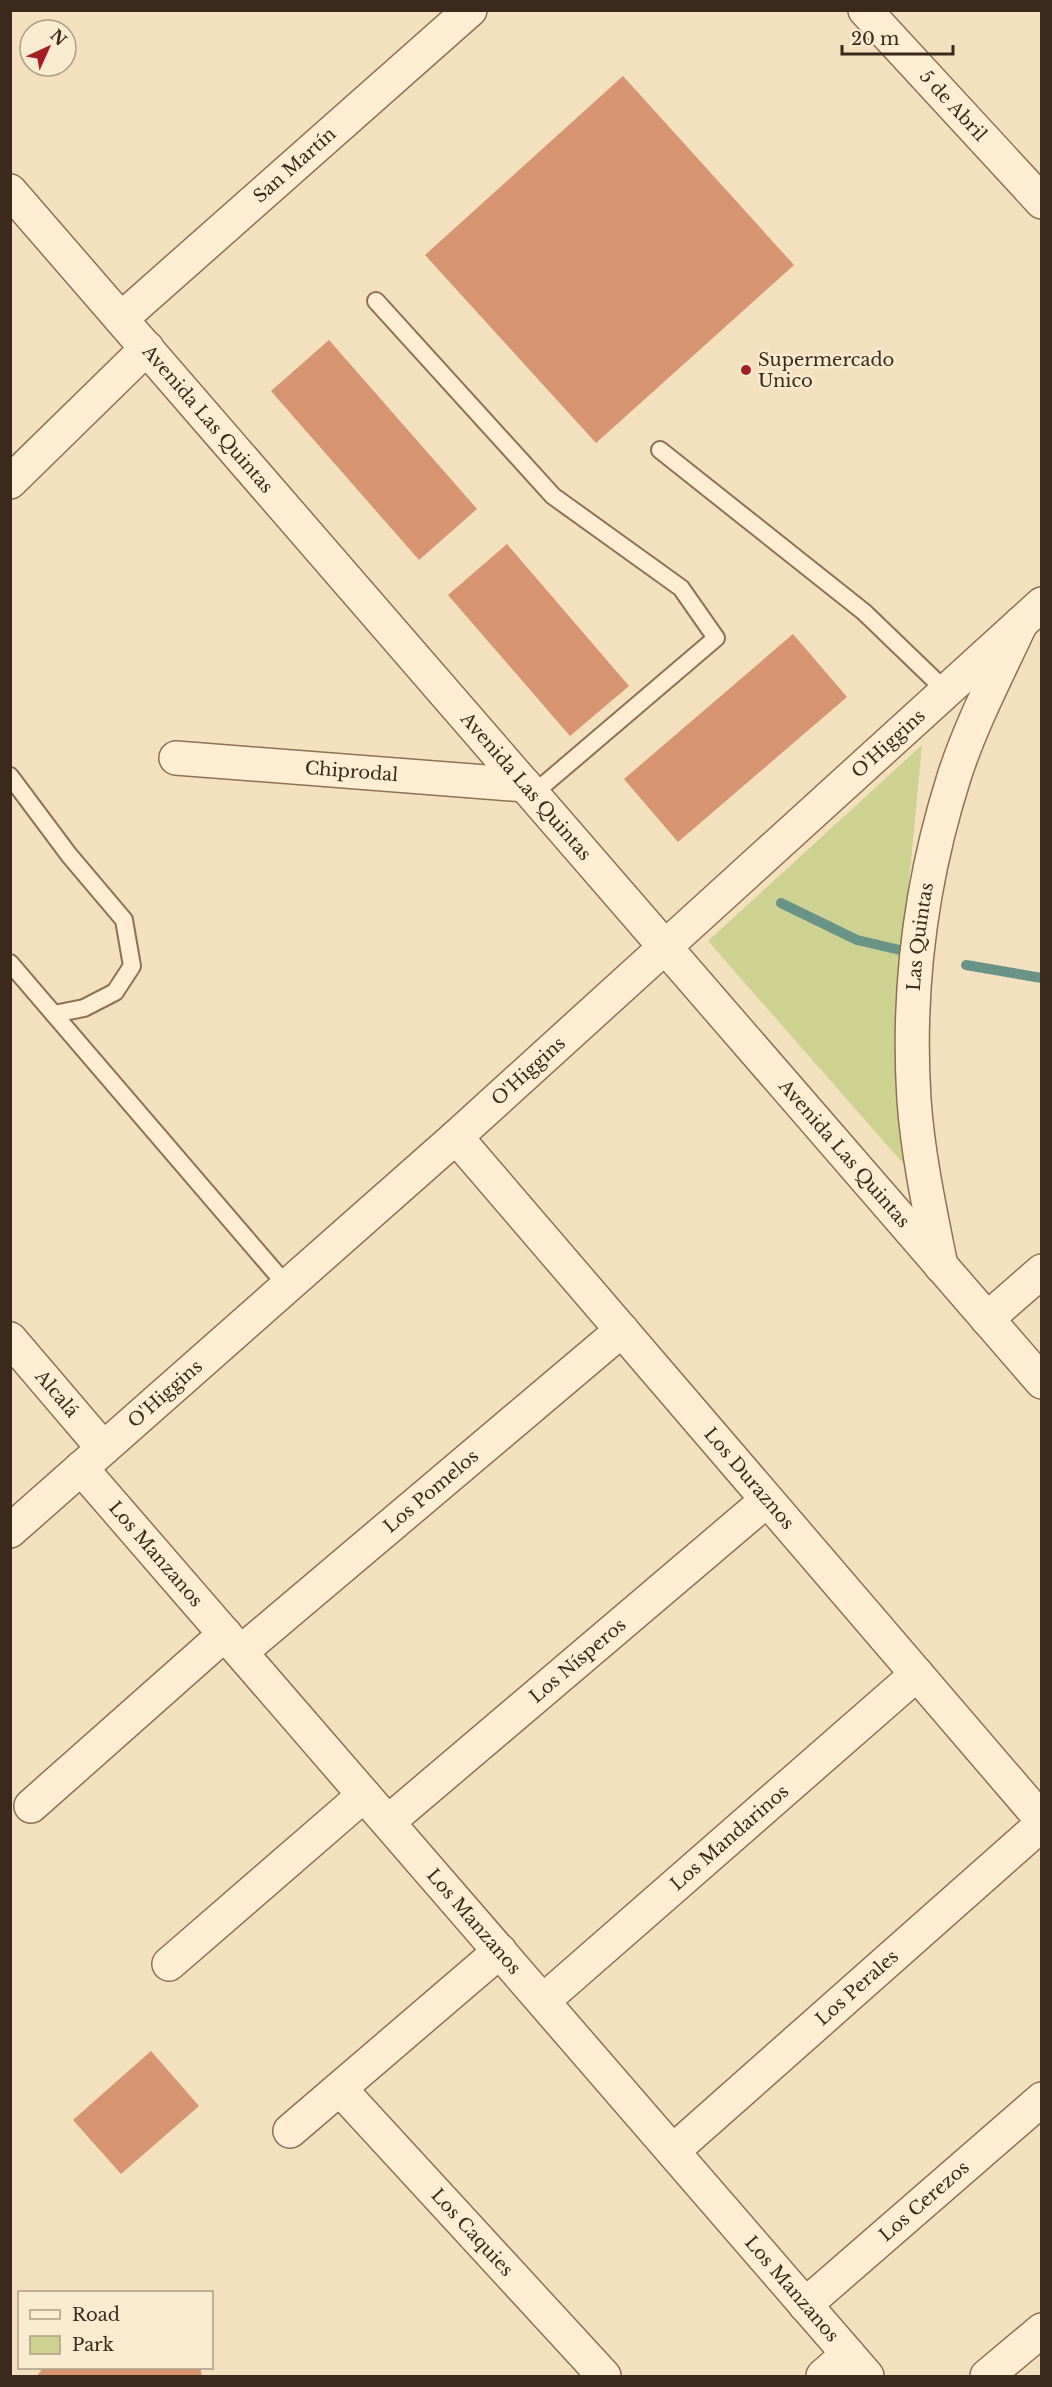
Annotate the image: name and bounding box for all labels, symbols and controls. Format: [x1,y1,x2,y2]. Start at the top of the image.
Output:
north arrow [18,18,78,78]
scale bar [842,18,953,56]
text: N [46,25,71,50]
text: 20 m [851,28,899,50]
street label: 5 de Abril [915,66,991,146]
street label: San Martín [249,123,340,207]
street label: Avenida Las Quintas [137,340,278,498]
place label: Supermercado Unico [758,349,894,392]
marker: Supermercado Unico [739,363,753,377]
street label: O'Higgins [847,705,930,783]
street label: Avenida Las Quintas [455,707,596,865]
street label: Chiprodal [304,757,399,786]
street label: Las Quintas [903,881,938,992]
street label: O'Higgins [487,1032,570,1110]
street label: Avenida Las Quintas [774,1075,914,1232]
street label: O'Higgins [123,1355,207,1433]
street label: Alcalá [30,1365,83,1422]
street label: Los Duraznos [699,1423,799,1534]
street label: Los Pomelos [379,1445,483,1538]
street label: Los Manzanos [104,1497,207,1612]
street label: Los Nísperos [525,1614,630,1708]
street label: Los Mandarinos [666,1780,793,1895]
street label: Los Manzanos [422,1864,525,1979]
street label: Los Perales [811,1945,903,2030]
street label: Los Cerezos [875,2156,974,2246]
street label: Los Caquies [426,2184,518,2281]
street label: Los Manzanos [740,2232,843,2346]
legend [18,2291,213,2369]
text: Road [72,2304,120,2326]
text: Park [72,2334,114,2356]

